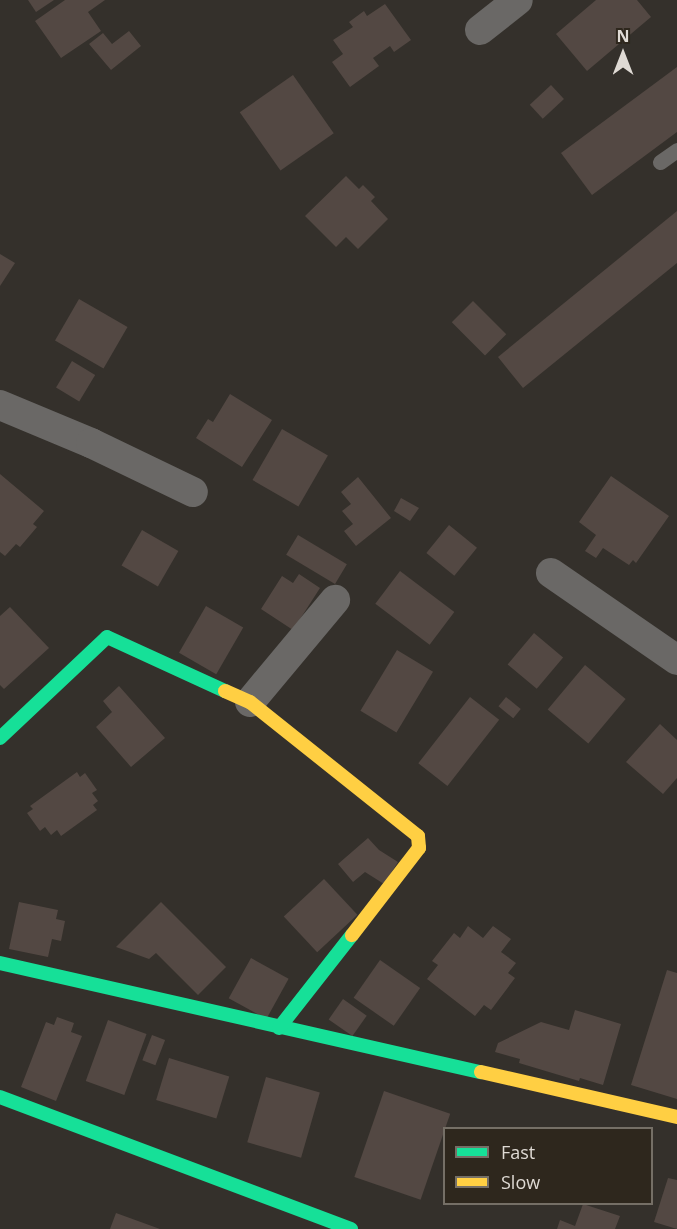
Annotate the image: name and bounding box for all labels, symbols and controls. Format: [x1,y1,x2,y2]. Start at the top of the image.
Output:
north arrow [593,24,653,84]
text: N [616,25,630,47]
legend [443,1127,653,1205]
text: Fast [501,1140,535,1164]
text: Slow [501,1170,540,1194]

